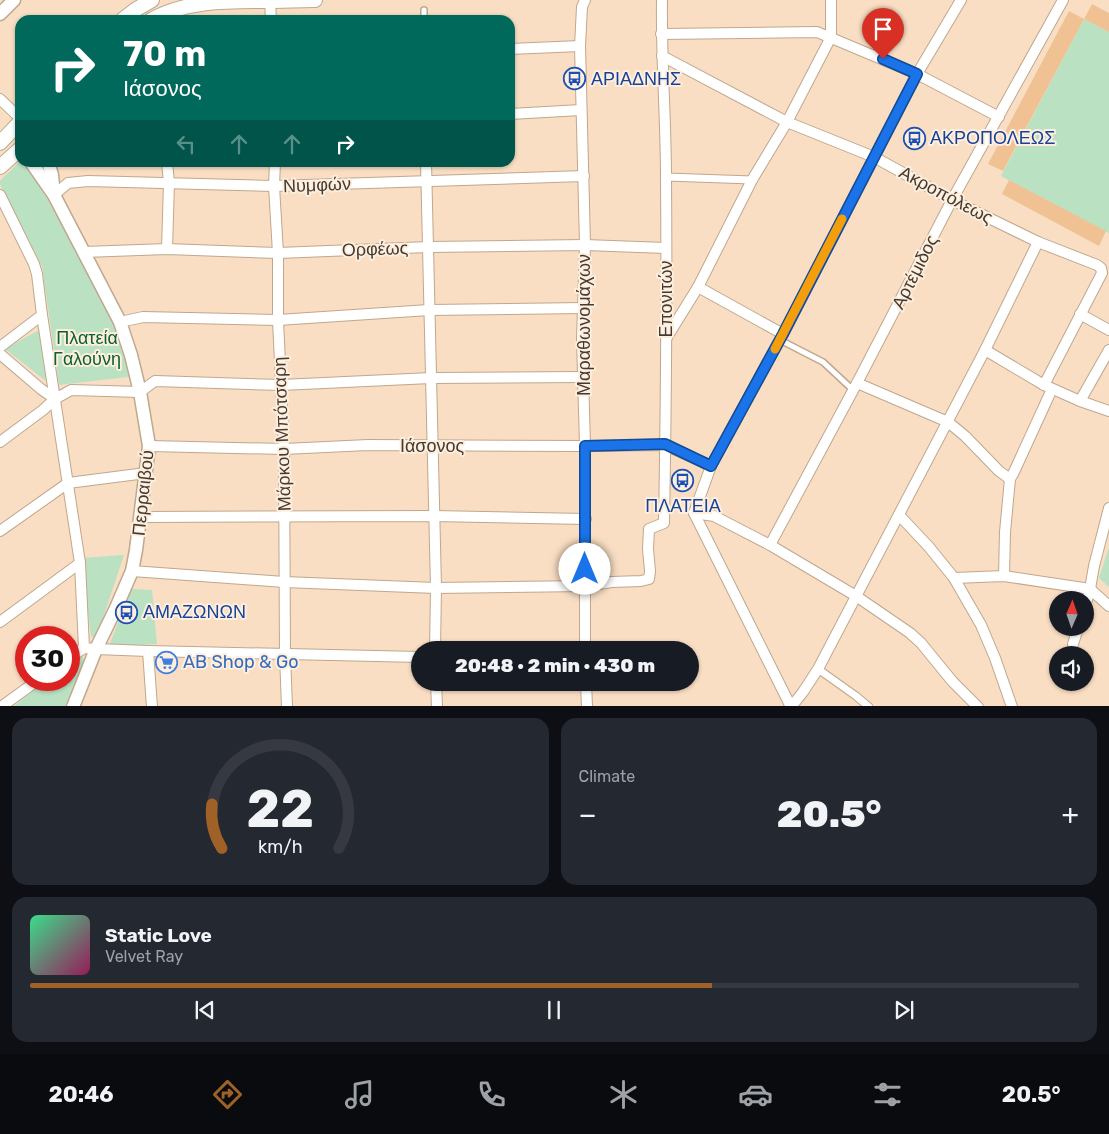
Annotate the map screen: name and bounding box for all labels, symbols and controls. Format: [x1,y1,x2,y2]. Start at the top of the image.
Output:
pin [862,8,904,59]
icon: arrive [869,15,897,43]
text: 70 m [123,33,206,75]
icon: right [40,35,105,100]
bus stop icon: ΑΡΙΑΔΝΗΣ [563,67,587,91]
place label: ΑΡΙΑΔΝΗΣ [591,68,681,90]
text: Ιάσονος [123,75,201,102]
bus stop icon: ΑΚΡΟΠΟΛΕΩΣ [902,126,926,150]
place label: ΑΚΡΟΠΟΛΕΩΣ [930,127,1055,149]
icon: left [172,130,200,158]
icon: ahead [225,130,253,158]
icon: ahead [278,130,306,158]
icon: right [331,130,359,158]
street label: Ακροπόλεως [895,161,997,229]
street label: Νυμφών [283,173,351,197]
street label: Αρτέμιδος [887,231,943,313]
street label: Ορφέως [341,237,409,261]
street label: Μαραθωνομάχων [573,254,595,396]
street label: Επονιτών [655,260,677,338]
park label: Πλατεία Γαλούνη [53,327,121,370]
street label: Μάρκου Μπότσαρη [268,356,296,512]
street label: Ιάσονος [400,435,464,457]
street label: Περραιβού [128,449,158,537]
bus stop icon: ΠΛΑΤΕΙΑ [671,469,695,493]
place label: ΠΛΑΤΕΙΑ [645,495,721,517]
position arrow [558,542,610,594]
north arrow [1049,591,1094,636]
map controls [1049,591,1094,691]
bus stop icon: ΑΜΑΖΩΝΩΝ [115,600,139,624]
place label: ΑΜΑΖΩΝΩΝ [143,601,246,623]
speed limit sign: 30 [15,626,80,691]
button: sound [1049,646,1094,691]
supermarket icon: AB Shop & Go [155,650,179,674]
place label: AB Shop & Go [183,651,299,673]
text: 20:48 · 2 min · 430 m [455,654,655,677]
text: Climate [579,767,635,786]
text: 22 [246,778,314,840]
text: 20.5° [777,791,882,837]
text: − [579,798,597,831]
text: + [1062,798,1079,831]
text: km/h [258,836,303,857]
text: Static Love [105,924,212,947]
text: Velvet Ray [105,947,183,966]
icon: previous [191,996,219,1024]
icon: pause [540,996,568,1024]
icon: next [890,996,918,1024]
icon: directions [210,1077,245,1112]
icon: music [342,1077,377,1112]
icon: phone [474,1077,509,1112]
icon: climate [606,1077,641,1112]
icon: car [738,1077,773,1112]
icon: filters [870,1077,905,1112]
text: 20:46 [48,1081,114,1108]
text: 20.5° [1002,1081,1060,1108]

